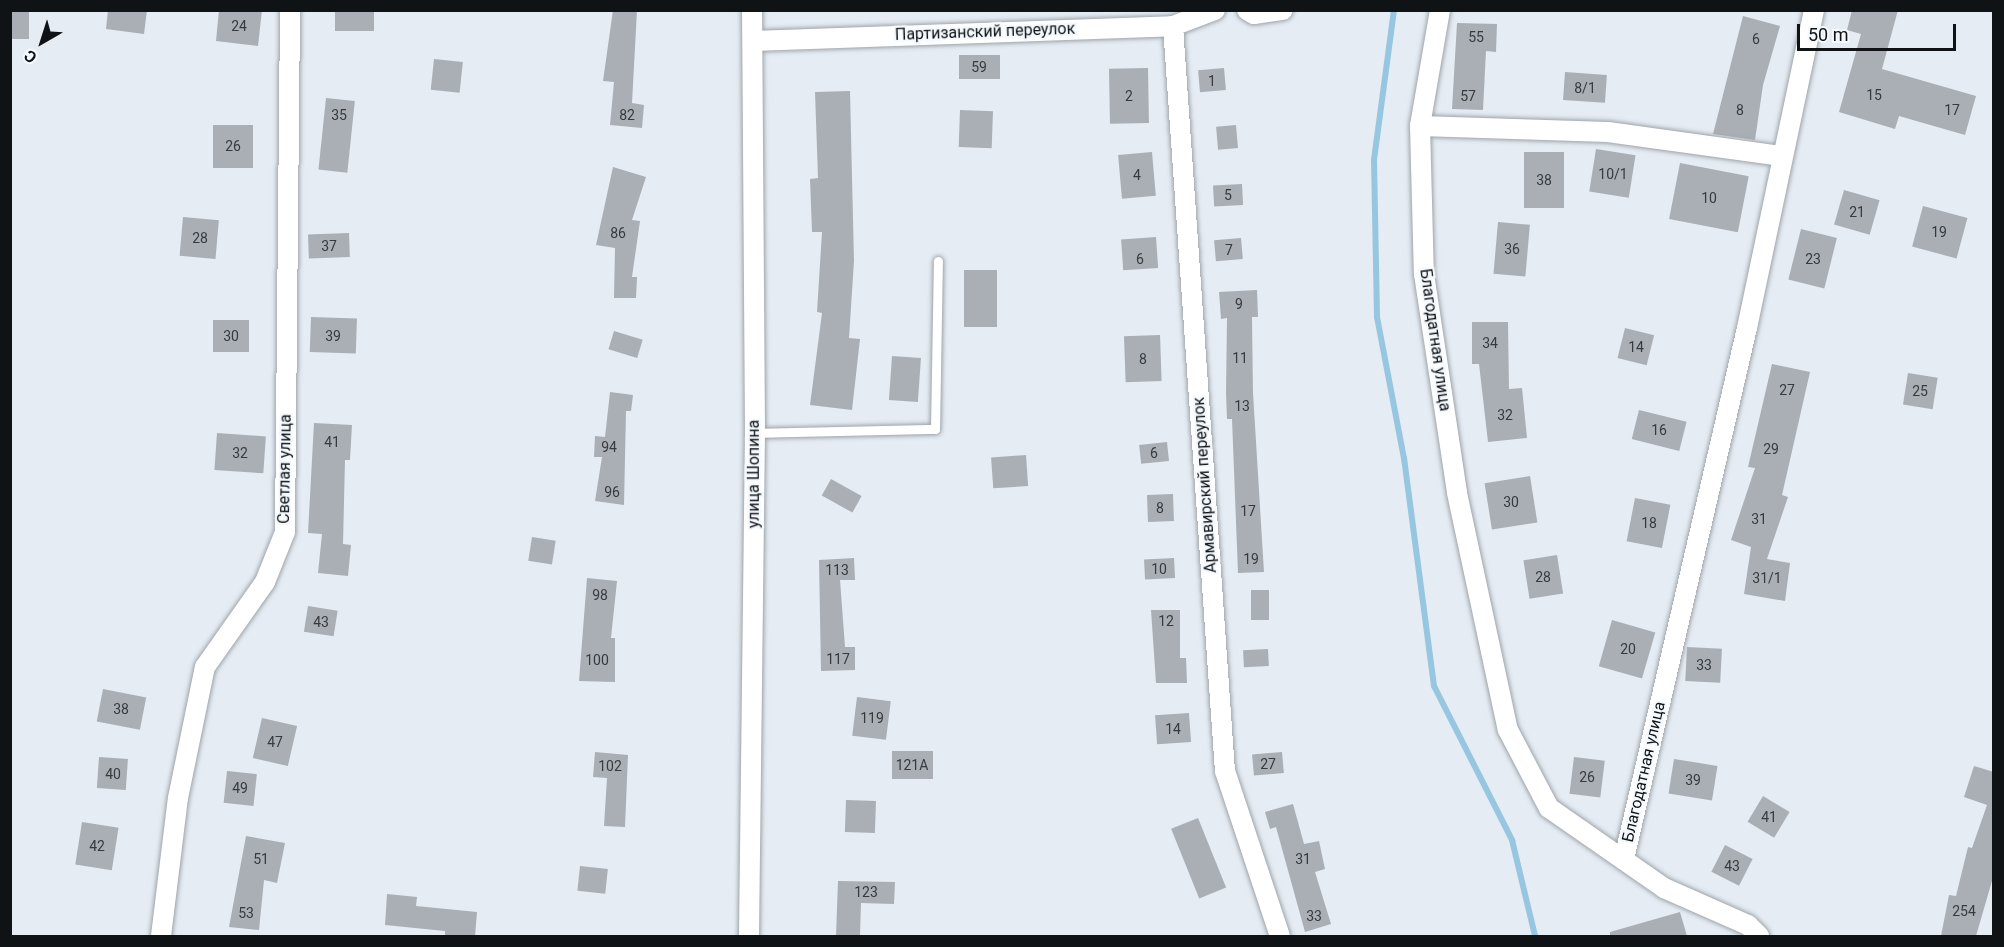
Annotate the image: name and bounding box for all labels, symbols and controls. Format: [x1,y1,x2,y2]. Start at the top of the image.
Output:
north arrow [12,12,72,72]
scale bar [1800,12,1959,50]
house number: 24 [231,18,247,34]
street label: Партизанский переулок [895,19,1075,45]
text: 50 m [1808,24,1848,45]
house number: 55 [1468,29,1484,45]
house number: 6 [1752,31,1760,47]
text: С [20,46,40,67]
house number: 59 [971,59,987,75]
house number: 1 [1208,73,1216,89]
house number: 8/1 [1574,80,1596,96]
house number: 15 [1866,87,1882,103]
house number: 2 [1125,88,1133,104]
house number: 57 [1460,88,1476,104]
house number: 8 [1736,102,1744,118]
house number: 17 [1944,102,1960,118]
house number: 35 [331,107,347,123]
house number: 82 [619,107,635,123]
house number: 26 [225,138,241,154]
house number: 10/1 [1598,166,1628,182]
house number: 4 [1133,167,1141,183]
house number: 38 [1536,172,1552,188]
house number: 5 [1224,187,1232,203]
house number: 10 [1701,190,1717,206]
house number: 21 [1849,204,1865,220]
house number: 19 [1931,224,1947,240]
house number: 86 [610,225,626,241]
house number: 28 [192,230,208,246]
house number: 37 [321,238,337,254]
house number: 36 [1504,241,1520,257]
house number: 7 [1225,242,1233,258]
house number: 6 [1136,251,1144,267]
house number: 23 [1805,251,1821,267]
street label: Благодатная улица [1415,268,1455,412]
house number: 9 [1235,296,1243,312]
house number: 30 [223,328,239,344]
house number: 39 [325,328,341,344]
house number: 34 [1482,335,1498,351]
house number: 14 [1628,339,1644,355]
house number: 11 [1232,350,1248,366]
house number: 8 [1139,351,1147,367]
house number: 27 [1779,382,1795,398]
house number: 25 [1912,383,1928,399]
street label: Армавирский переулок [1189,396,1221,574]
house number: 13 [1234,398,1250,414]
house number: 32 [1497,407,1513,423]
street label: Светлая улица [274,414,296,524]
street label: улица Шопина [744,420,764,528]
house number: 16 [1651,422,1667,438]
house number: 41 [324,434,340,450]
house number: 94 [601,439,617,455]
house number: 29 [1763,441,1779,457]
house number: 32 [232,445,248,461]
house number: 6 [1150,445,1158,461]
house number: 96 [604,484,620,500]
house number: 30 [1503,494,1519,510]
house number: 8 [1156,500,1164,516]
house number: 17 [1240,503,1256,519]
house number: 31 [1751,511,1767,527]
house number: 18 [1641,515,1657,531]
house number: 19 [1243,551,1259,567]
house number: 10 [1151,561,1167,577]
house number: 113 [825,562,849,578]
house number: 28 [1535,569,1551,585]
house number: 31/1 [1752,570,1782,586]
house number: 98 [592,587,608,603]
house number: 12 [1158,613,1174,629]
house number: 43 [313,614,329,630]
house number: 20 [1620,641,1636,657]
house number: 117 [826,651,850,667]
house number: 100 [585,652,609,668]
house number: 33 [1696,657,1712,673]
street label: Благодатная улица [1618,700,1670,844]
house number: 38 [113,701,129,717]
house number: 119 [860,710,884,726]
house number: 14 [1165,721,1181,737]
house number: 47 [267,734,283,750]
house number: 27 [1260,756,1276,772]
house number: 121А [896,757,928,773]
house number: 102 [598,758,622,774]
house number: 40 [105,766,121,782]
house number: 26 [1579,769,1595,785]
house number: 39 [1685,772,1701,788]
house number: 49 [232,780,248,796]
house number: 41 [1761,809,1777,825]
house number: 42 [89,838,105,854]
house number: 51 [253,851,269,867]
house number: 31 [1295,851,1311,867]
house number: 43 [1724,858,1740,874]
house number: 123 [854,884,878,900]
house number: 254 [1952,903,1976,919]
house number: 53 [238,905,254,921]
house number: 33 [1306,908,1322,924]

